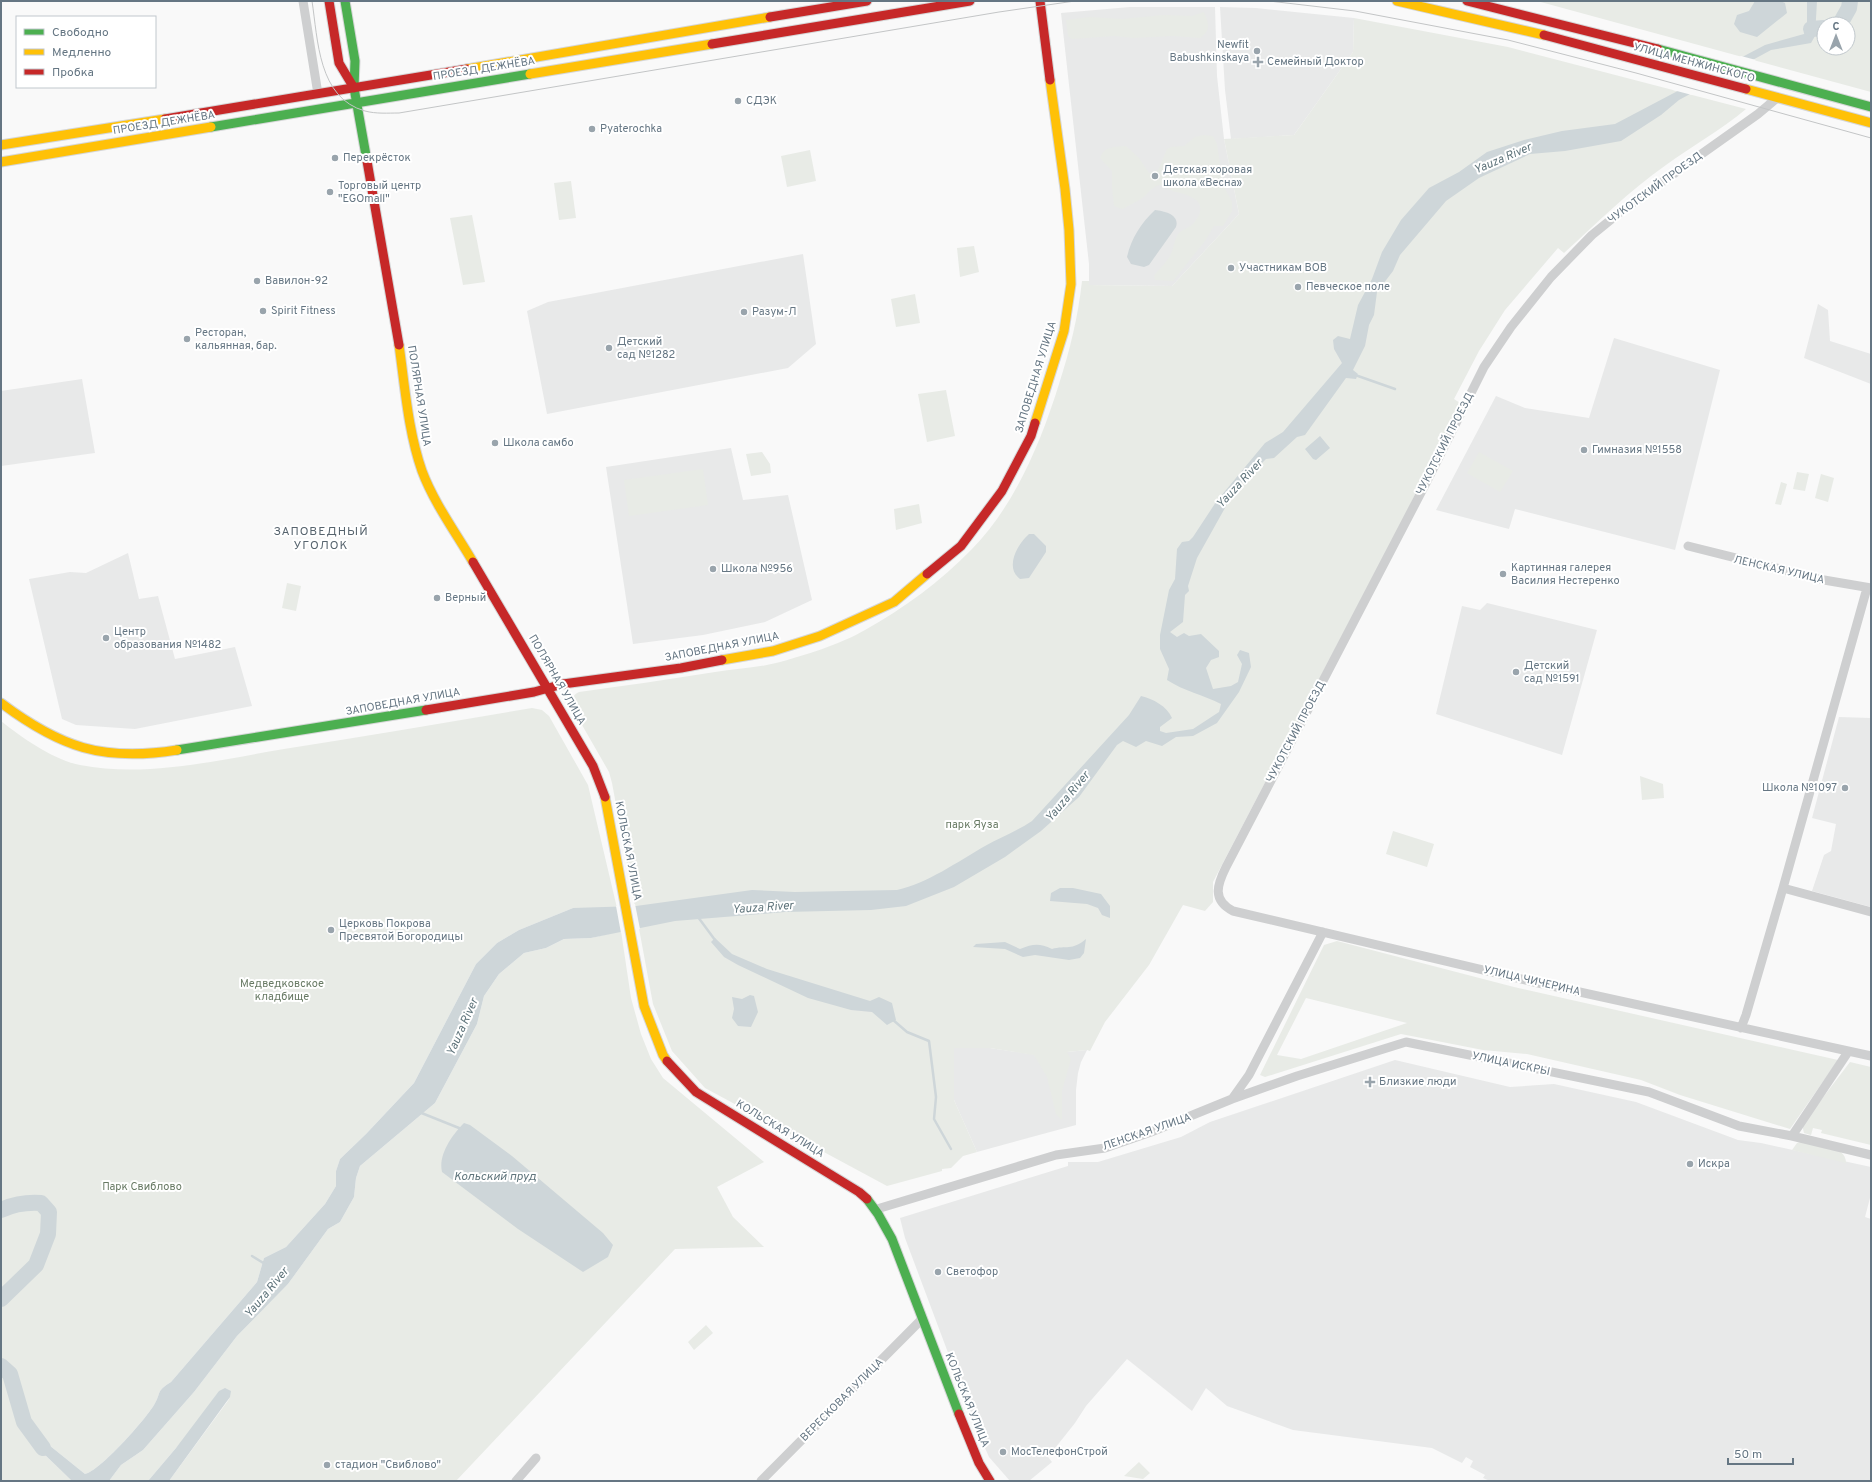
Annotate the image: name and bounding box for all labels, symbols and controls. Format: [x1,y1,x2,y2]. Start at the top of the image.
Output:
legend [16,16,156,88]
north arrow [1816,16,1856,56]
text: С [1832,20,1840,34]
text: Свободно [52,25,109,41]
place label: Newfit Babushkinskaya [1169,38,1249,65]
street label: УЛИЦА МЕНЖИНСКОГО [1632,40,1756,86]
text: Медленно [52,45,112,61]
marker: Newfit Babushkinskaya [1252,46,1262,56]
street label: ПРОЕЗД ДЕЖНЁВА [432,53,536,84]
place label: Семейный Доктор [1267,55,1364,69]
marker: Семейный Доктор [1252,56,1264,68]
text: Пробка [52,65,94,81]
place label: СДЭК [746,94,777,108]
marker: СДЭК [733,96,743,106]
street label: ПРОЕЗД ДЕЖНЁВА [112,107,216,138]
place label: Pyaterochka [600,122,662,136]
marker: Pyaterochka [587,124,597,134]
water label: Yauza River [1472,139,1536,178]
street label: ЧУКОТСКИЙ ПРОЕЗД [1604,148,1705,227]
place label: Перекрёсток [343,151,411,165]
marker: Перекрёсток [330,153,340,163]
place label: Детская хоровая школа «Весна» [1163,163,1252,190]
marker: Детская хоровая школа «Весна» [1150,171,1160,181]
place label: Торговый центр "EGOmall" [338,179,421,206]
marker: Торговый центр "EGOmall" [325,187,335,197]
place label: Участникам ВОВ [1239,261,1327,275]
marker: Участникам ВОВ [1226,263,1236,273]
place label: Вавилон-92 [265,274,328,288]
marker: Вавилон-92 [252,276,262,286]
place label: Певческое поле [1306,280,1390,294]
marker: Певческое поле [1293,282,1303,292]
place label: Spirit Fitness [271,304,336,318]
place label: Разум-Л [752,305,797,319]
marker: Spirit Fitness [258,306,268,316]
marker: Разум-Л [739,307,749,317]
street label: ЗАПОВЕДНАЯ УЛИЦА [1012,319,1060,435]
place label: Ресторан, кальянная, бар. [195,326,277,353]
marker: Ресторан, кальянная, бар. [182,334,192,344]
place label: Детский сад №1282 [617,335,675,362]
marker: Детский сад №1282 [604,343,614,353]
street label: ПОЛЯРНАЯ УЛИЦА [404,344,434,448]
street label: ЧУКОТСКИЙ ПРОЕЗД [1412,390,1477,498]
place label: Школа самбо [503,436,574,450]
marker: Школа самбо [490,438,500,448]
place label: Гимназия №1558 [1592,443,1682,457]
marker: Гимназия №1558 [1579,445,1589,455]
water label: Yauza River [1213,455,1268,512]
district label: ЗАПОВЕДНЫЙ УГОЛОК [273,524,369,554]
street label: ЛЕНСКАЯ УЛИЦА [1732,553,1826,587]
place label: Картинная галерея Василия Нестеренко [1511,561,1620,588]
place label: Школа №956 [721,562,793,576]
marker: Школа №956 [708,564,718,574]
marker: Картинная галерея Василия Нестеренко [1498,569,1508,579]
place label: Верный [445,591,486,605]
marker: Верный [432,593,442,603]
place label: Центр образования №1482 [114,625,221,652]
street label: ЗАПОВЕДНАЯ УЛИЦА [664,629,780,665]
street label: ПОЛЯРНАЯ УЛИЦА [525,632,589,728]
marker: Центр образования №1482 [101,633,111,643]
place label: Детский сад №1591 [1524,659,1580,686]
marker: Детский сад №1591 [1511,667,1521,677]
street label: ЧУКОТСКИЙ ПРОЕЗД [1262,678,1329,785]
street label: ЗАПОВЕДНАЯ УЛИЦА [345,685,461,719]
water label: Yauza River [1042,767,1095,826]
place label: Школа №1097 [1762,781,1837,795]
marker: Школа №1097 [1840,783,1850,793]
street label: КОЛЬСКАЯ УЛИЦА [612,800,644,902]
park label: парк Яуза [946,818,999,832]
water label: Yauza River [732,898,795,918]
place label: Церковь Покрова Пресвятой Богородицы [339,917,463,944]
marker: Церковь Покрова Пресвятой Богородицы [326,925,336,935]
street label: УЛИЦА ЧИЧЕРИНА [1482,963,1582,999]
park label: Медведковское кладбище [240,977,324,1004]
water label: Yauza River [443,995,483,1058]
street label: УЛИЦА ИСКРЫ [1471,1049,1551,1079]
place label: Близкие люди [1379,1075,1457,1089]
marker: Близкие люди [1364,1076,1376,1088]
street label: КОЛЬСКАЯ УЛИЦА [733,1097,827,1161]
street label: ЛЕНСКАЯ УЛИЦА [1101,1110,1193,1154]
place label: Искра [1698,1157,1730,1171]
marker: Искра [1685,1159,1695,1169]
water label: Кольский пруд [454,1169,536,1185]
park label: Парк Свиблово [102,1180,182,1194]
water label: Yauza River [241,1263,294,1322]
place label: Светофор [946,1265,998,1279]
marker: Светофор [933,1267,943,1277]
street label: КОЛЬСКАЯ УЛИЦА [942,1351,992,1449]
street label: ВЕРЕСКОВАЯ УЛИЦА [797,1355,887,1445]
scale bar [1728,1440,1793,1466]
place label: МосТелефонСтрой [1011,1445,1108,1459]
marker: МосТелефонСтрой [998,1447,1008,1457]
text: 50 m [1734,1447,1762,1463]
place label: стадион "Свиблово" [335,1458,441,1472]
marker: стадион "Свиблово" [322,1460,332,1470]

